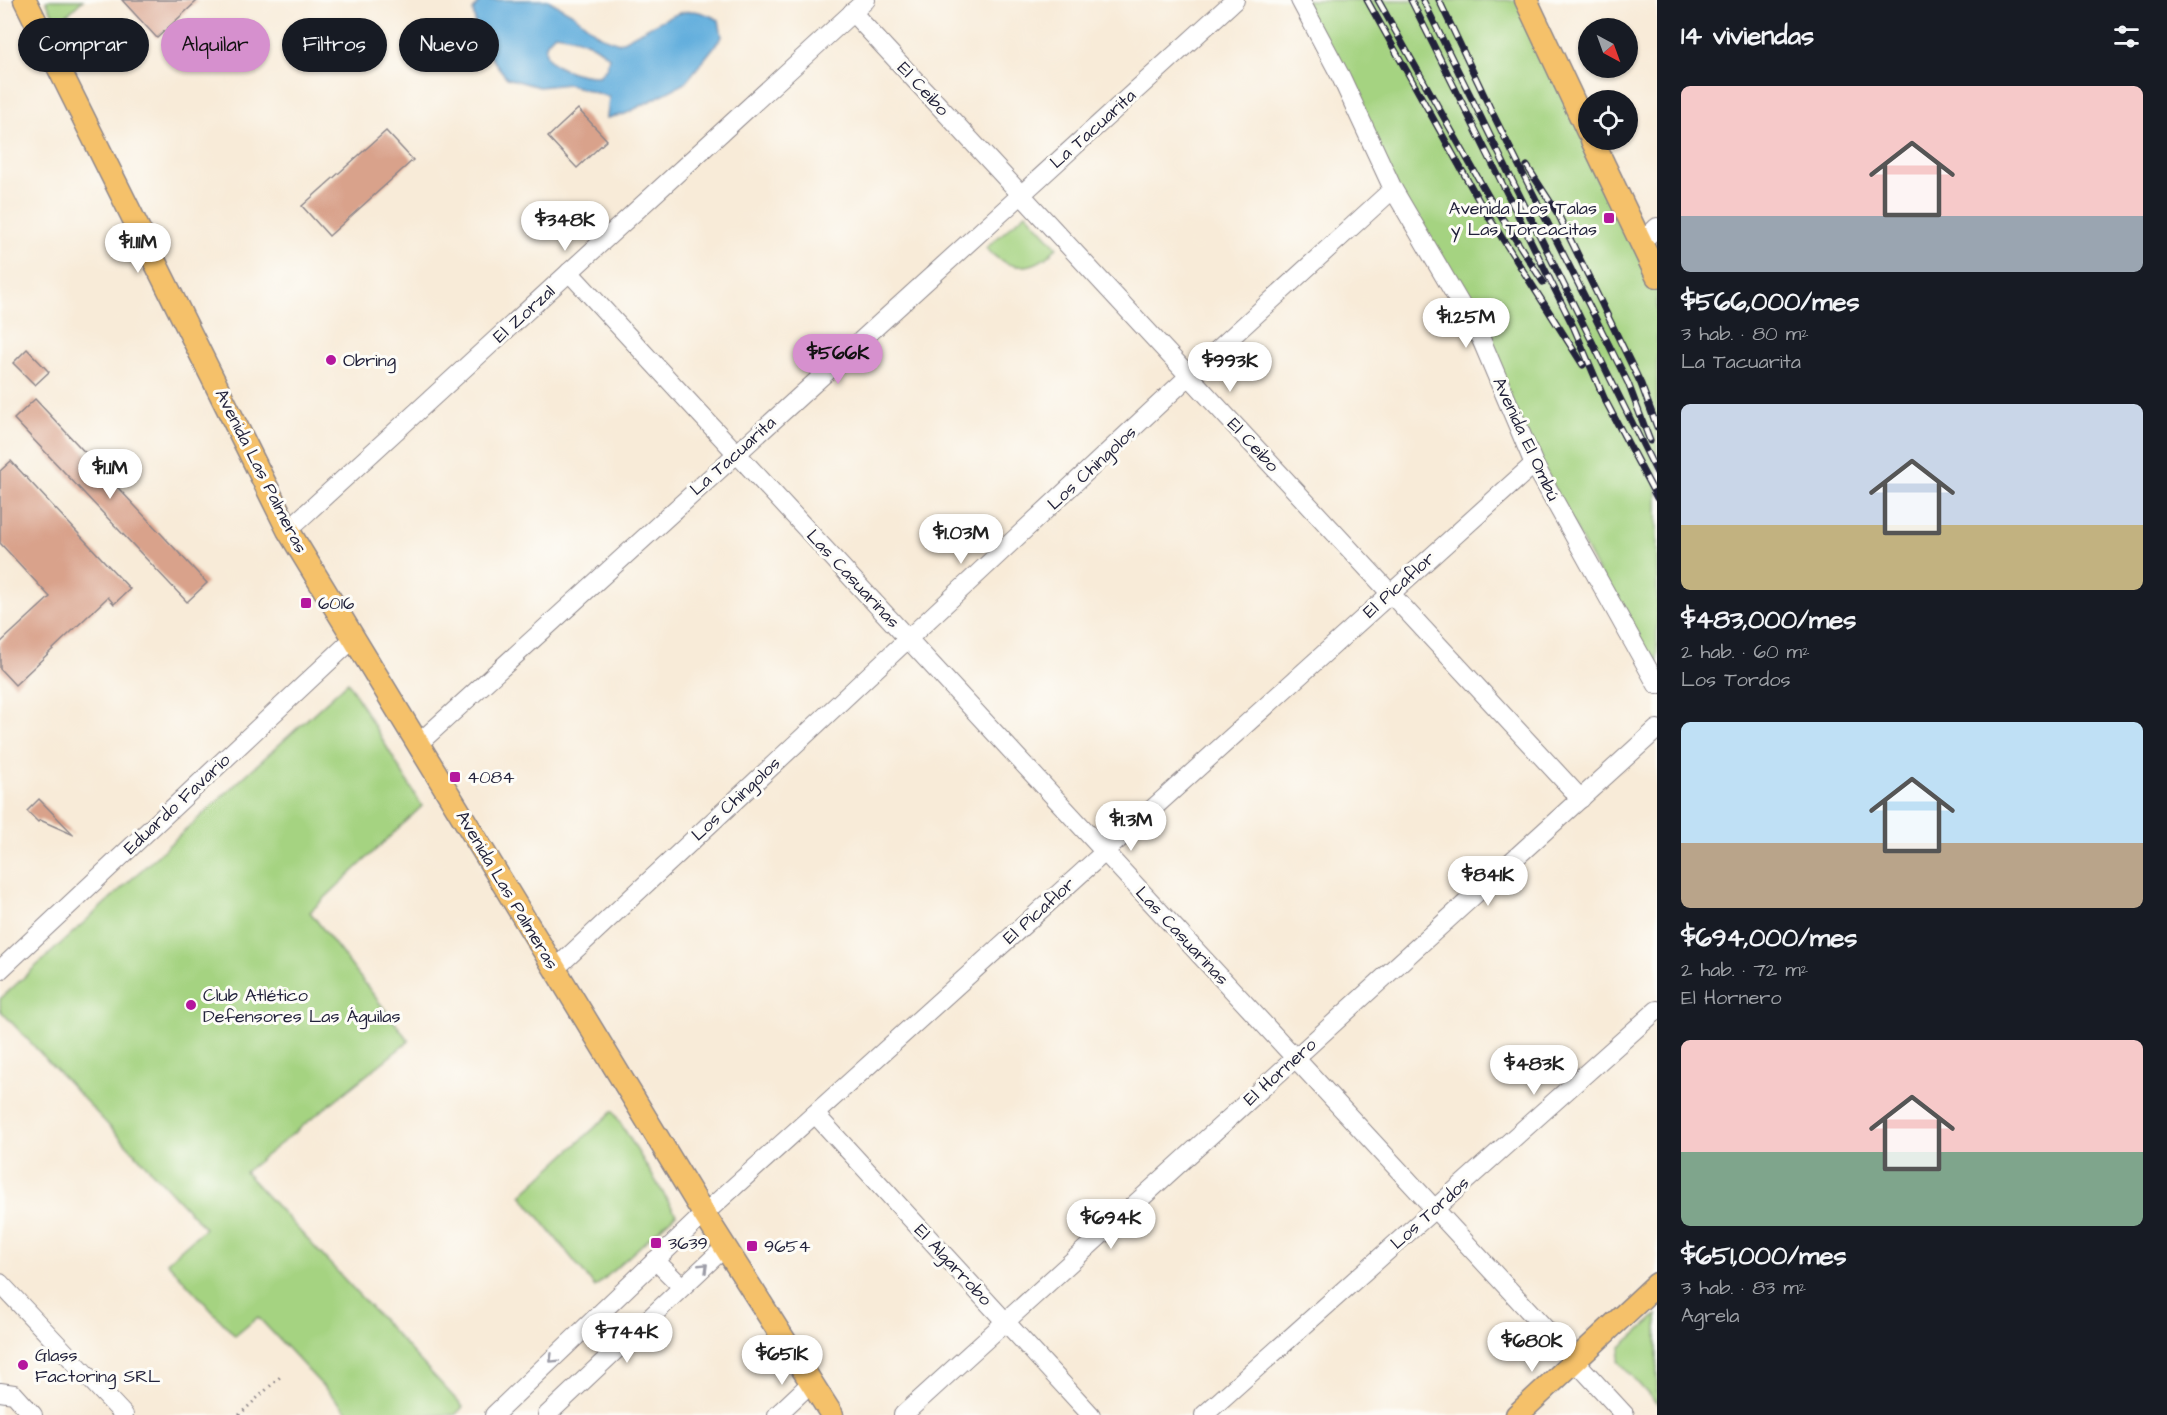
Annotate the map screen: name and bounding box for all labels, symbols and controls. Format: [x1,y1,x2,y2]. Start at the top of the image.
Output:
chip: Comprar [18,18,149,72]
chip: Alquilar [161,18,270,72]
chip: Filtros [282,18,387,72]
chip: Nuevo [399,18,499,72]
north arrow [1578,18,1638,78]
map controls [1578,18,1638,150]
text: 14 viviendas [1681,18,1814,54]
icon: filters [2110,20,2143,53]
street label: El Ceibo [891,56,955,122]
street label: La Tacuarita [1045,84,1141,174]
button: locate [1578,90,1638,150]
icon: home [1858,125,1966,233]
place label: Avenida Los Talas y Las Torcacitas [1449,196,1597,243]
pin: $348K [523,201,607,252]
text: $348K [535,206,595,234]
marker: Avenida Los Talas y Las Torcacitas [1602,211,1616,225]
pin: $1.11M [89,223,187,274]
text: $1.11M [119,228,157,256]
street label: El Zorzal [487,279,561,349]
text: $566,000/mes [1681,284,1860,320]
pin: $1.25M [1417,298,1515,349]
text: $1.25M [1437,303,1495,331]
text: 3 hab. · 80 m² [1681,320,1809,348]
pin: $566K [796,334,880,385]
text: $566K [807,339,869,367]
pin: $993K [1188,342,1272,393]
text: $993K [1202,347,1258,375]
place label: Obring [343,348,396,374]
text: La Tacuarita [1681,348,1801,376]
marker: Obring [324,353,338,367]
street label: Avenida El Ombú [1486,373,1566,505]
street label: Avenida Las Palmeras [209,385,313,557]
street label: La Tacuarita [685,411,781,501]
street label: El Ceibo [1221,412,1285,478]
street label: Los Chingolos [1042,420,1143,517]
icon: home [1858,443,1966,551]
pin: $1.1M [68,449,152,500]
text: $1.1M [92,454,128,482]
pin: $1.03M [912,514,1010,565]
text: $1.03M [933,519,989,547]
street label: Las Casuarinas [801,524,905,634]
street label: El Picaflor [1358,546,1440,624]
place label: 6016 [318,591,354,616]
marker: 6016 [299,596,313,610]
text: $483,000/mes [1681,602,1856,638]
text: 2 hab. · 60 m² [1681,638,1810,666]
text: Los Tordos [1681,666,1790,694]
street label: Eduardo Favario [118,748,236,860]
street label: Los Chingolos [686,751,787,848]
icon: home [1858,761,1966,869]
place label: 4084 [467,765,515,790]
marker: 4084 [448,770,462,784]
pin: $1.3M [1089,801,1173,852]
street label: Avenida Las Palmeras [450,806,564,974]
text: $1.3M [1109,806,1153,834]
pin: $841K [1446,856,1530,907]
text: $841K [1462,861,1514,889]
street label: El Picaflor [998,872,1080,950]
street label: Las Casuarinas [1130,881,1234,991]
text: $694,000/mes [1681,920,1857,956]
text: 2 hab. · 72 m² [1681,956,1808,984]
place label: Club Atlético Defensores Las Águilas [203,983,400,1030]
text: El Hornero [1681,984,1782,1012]
marker: Club Atlético Defensores Las Águilas [184,998,198,1012]
street label: El Hornero [1238,1032,1322,1112]
pin: $483K [1492,1045,1576,1096]
text: $483K [1504,1050,1564,1078]
icon: home [1858,1079,1966,1187]
street label: Los Tordos [1385,1171,1475,1255]
pin: $694K [1069,1199,1153,1250]
text: $694K [1081,1204,1141,1232]
street label: El Algarrobo [908,1219,998,1312]
place label: 3639 [668,1231,708,1256]
place label: 9654 [764,1234,811,1259]
marker: 3639 [649,1236,663,1250]
text: $651,000/mes [1681,1238,1847,1274]
marker: 9654 [745,1239,759,1253]
one-way arrow [697,1263,707,1274]
text: 3 hab. · 83 m² [1681,1274,1806,1302]
text: Agrela [1681,1302,1739,1330]
pin: $744K [585,1313,669,1364]
text: $744K [596,1318,658,1346]
pin: $680K [1490,1322,1574,1373]
text: $680K [1501,1327,1563,1355]
pin: $651K [740,1335,824,1386]
text: $651K [756,1340,808,1368]
place label: Glass Factoring SRL [35,1343,161,1390]
one-way arrow [549,1351,560,1362]
marker: Glass Factoring SRL [16,1358,30,1372]

